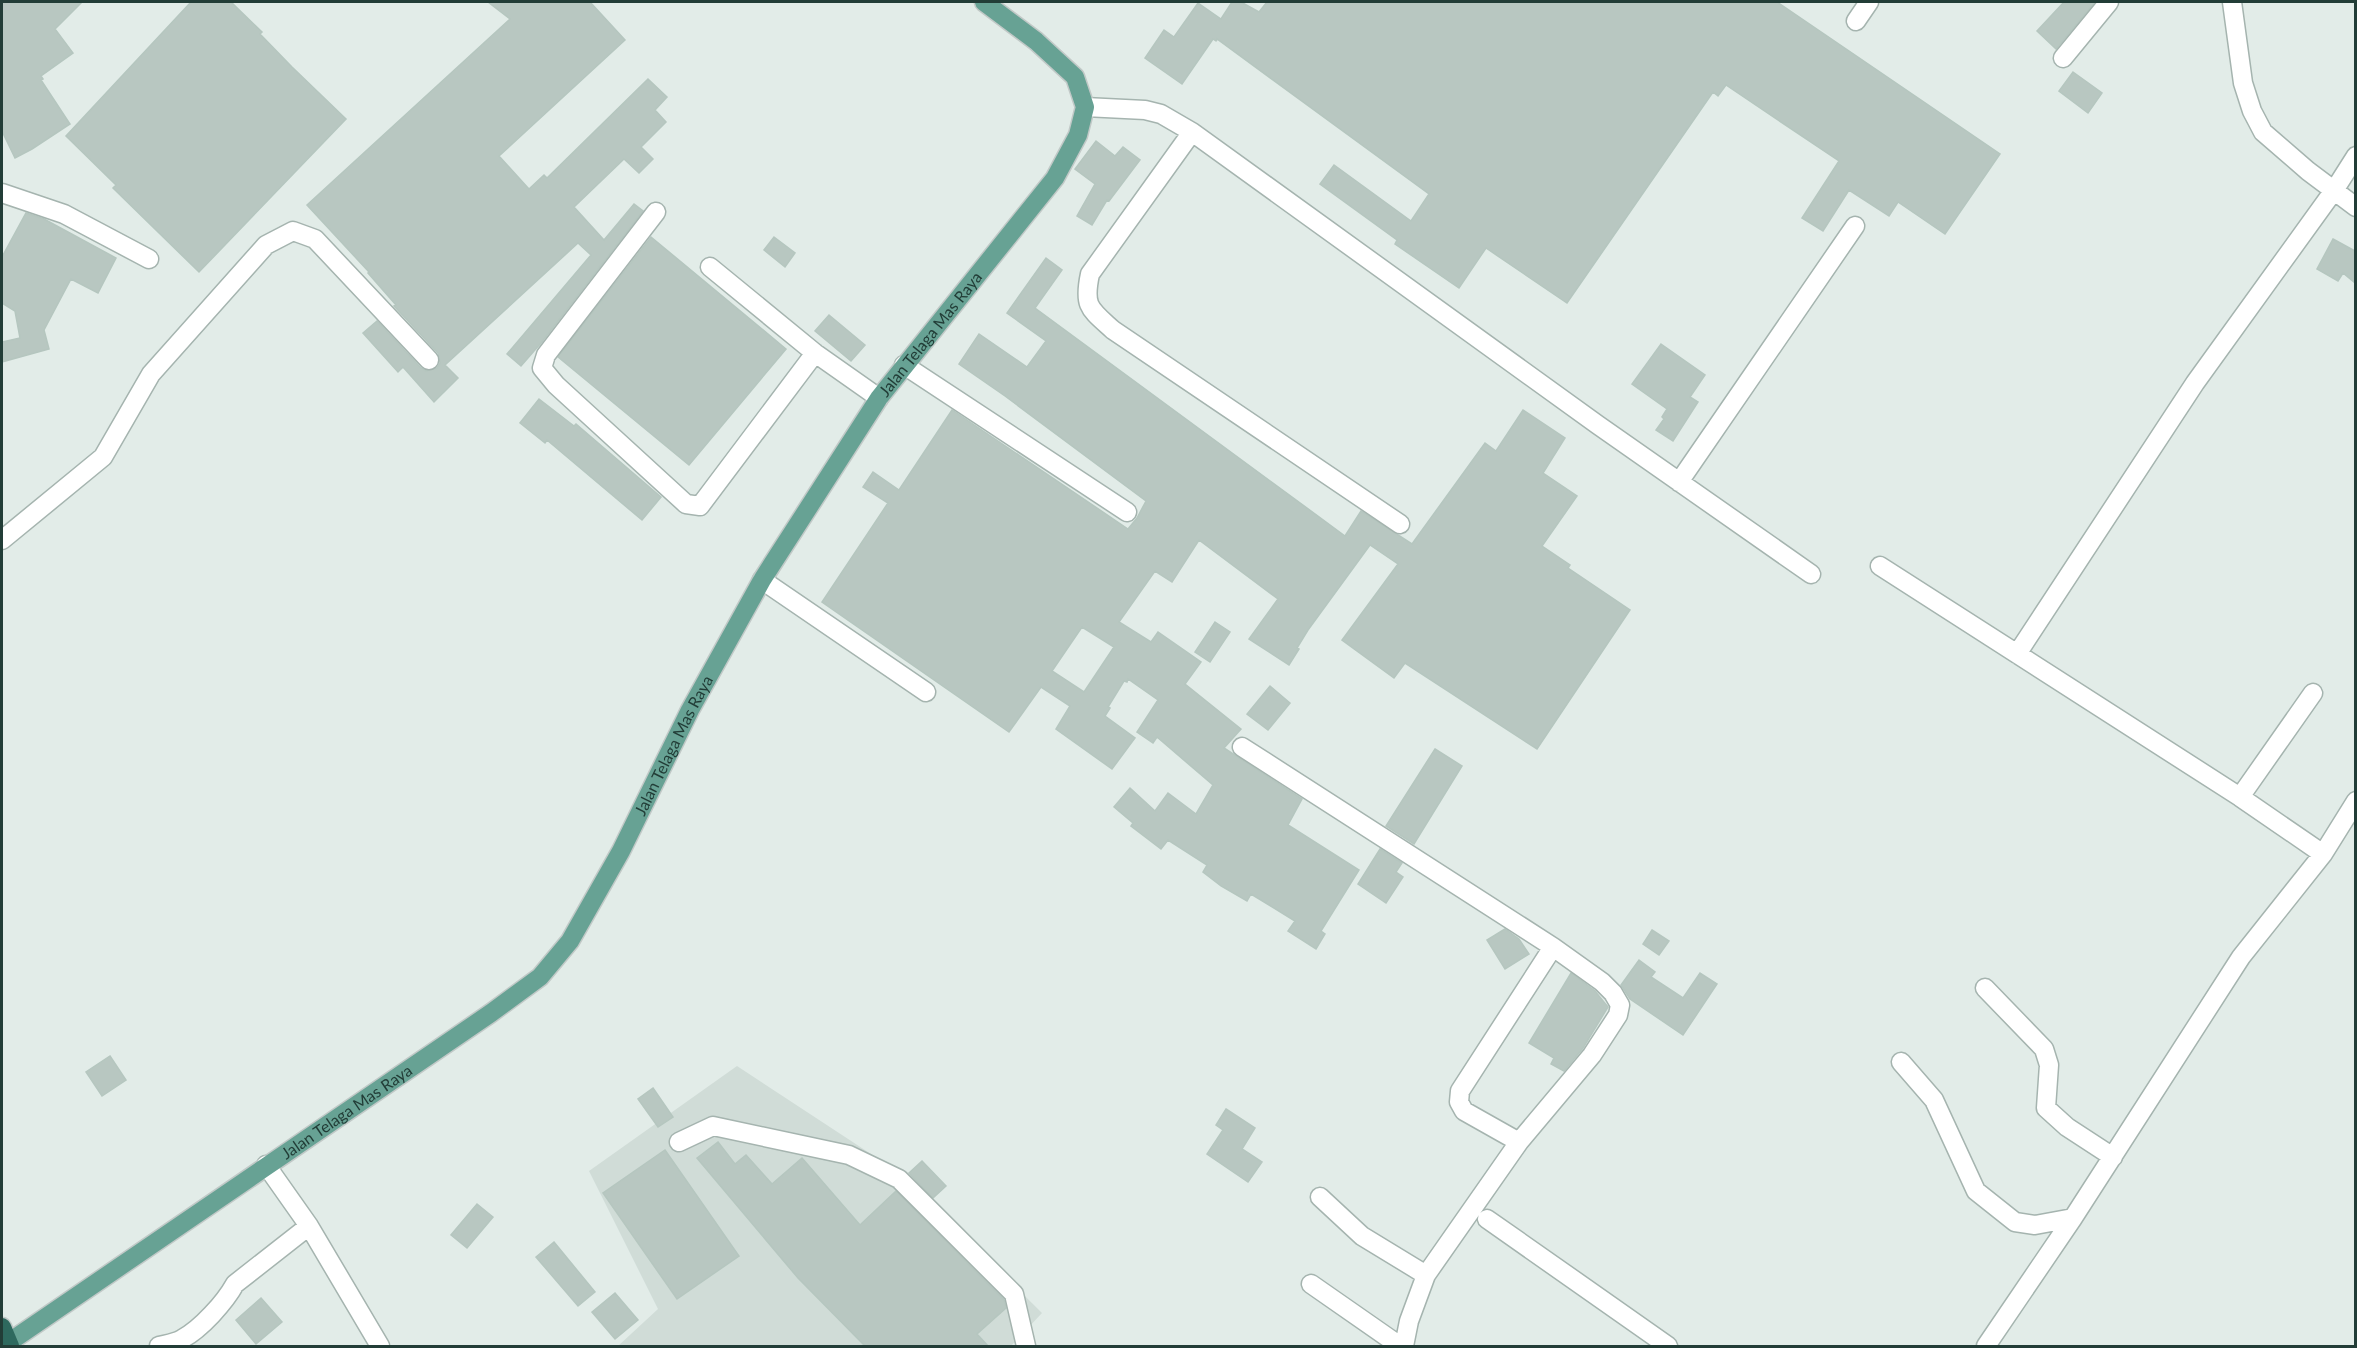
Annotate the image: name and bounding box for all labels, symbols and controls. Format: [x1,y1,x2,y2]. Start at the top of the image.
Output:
street label: Jalan Telaga Mas Raya [874,268,985,400]
street label: Jalan Telaga Mas Raya [630,672,716,818]
street label: Jalan Telaga Mas Raya [277,1060,415,1163]

